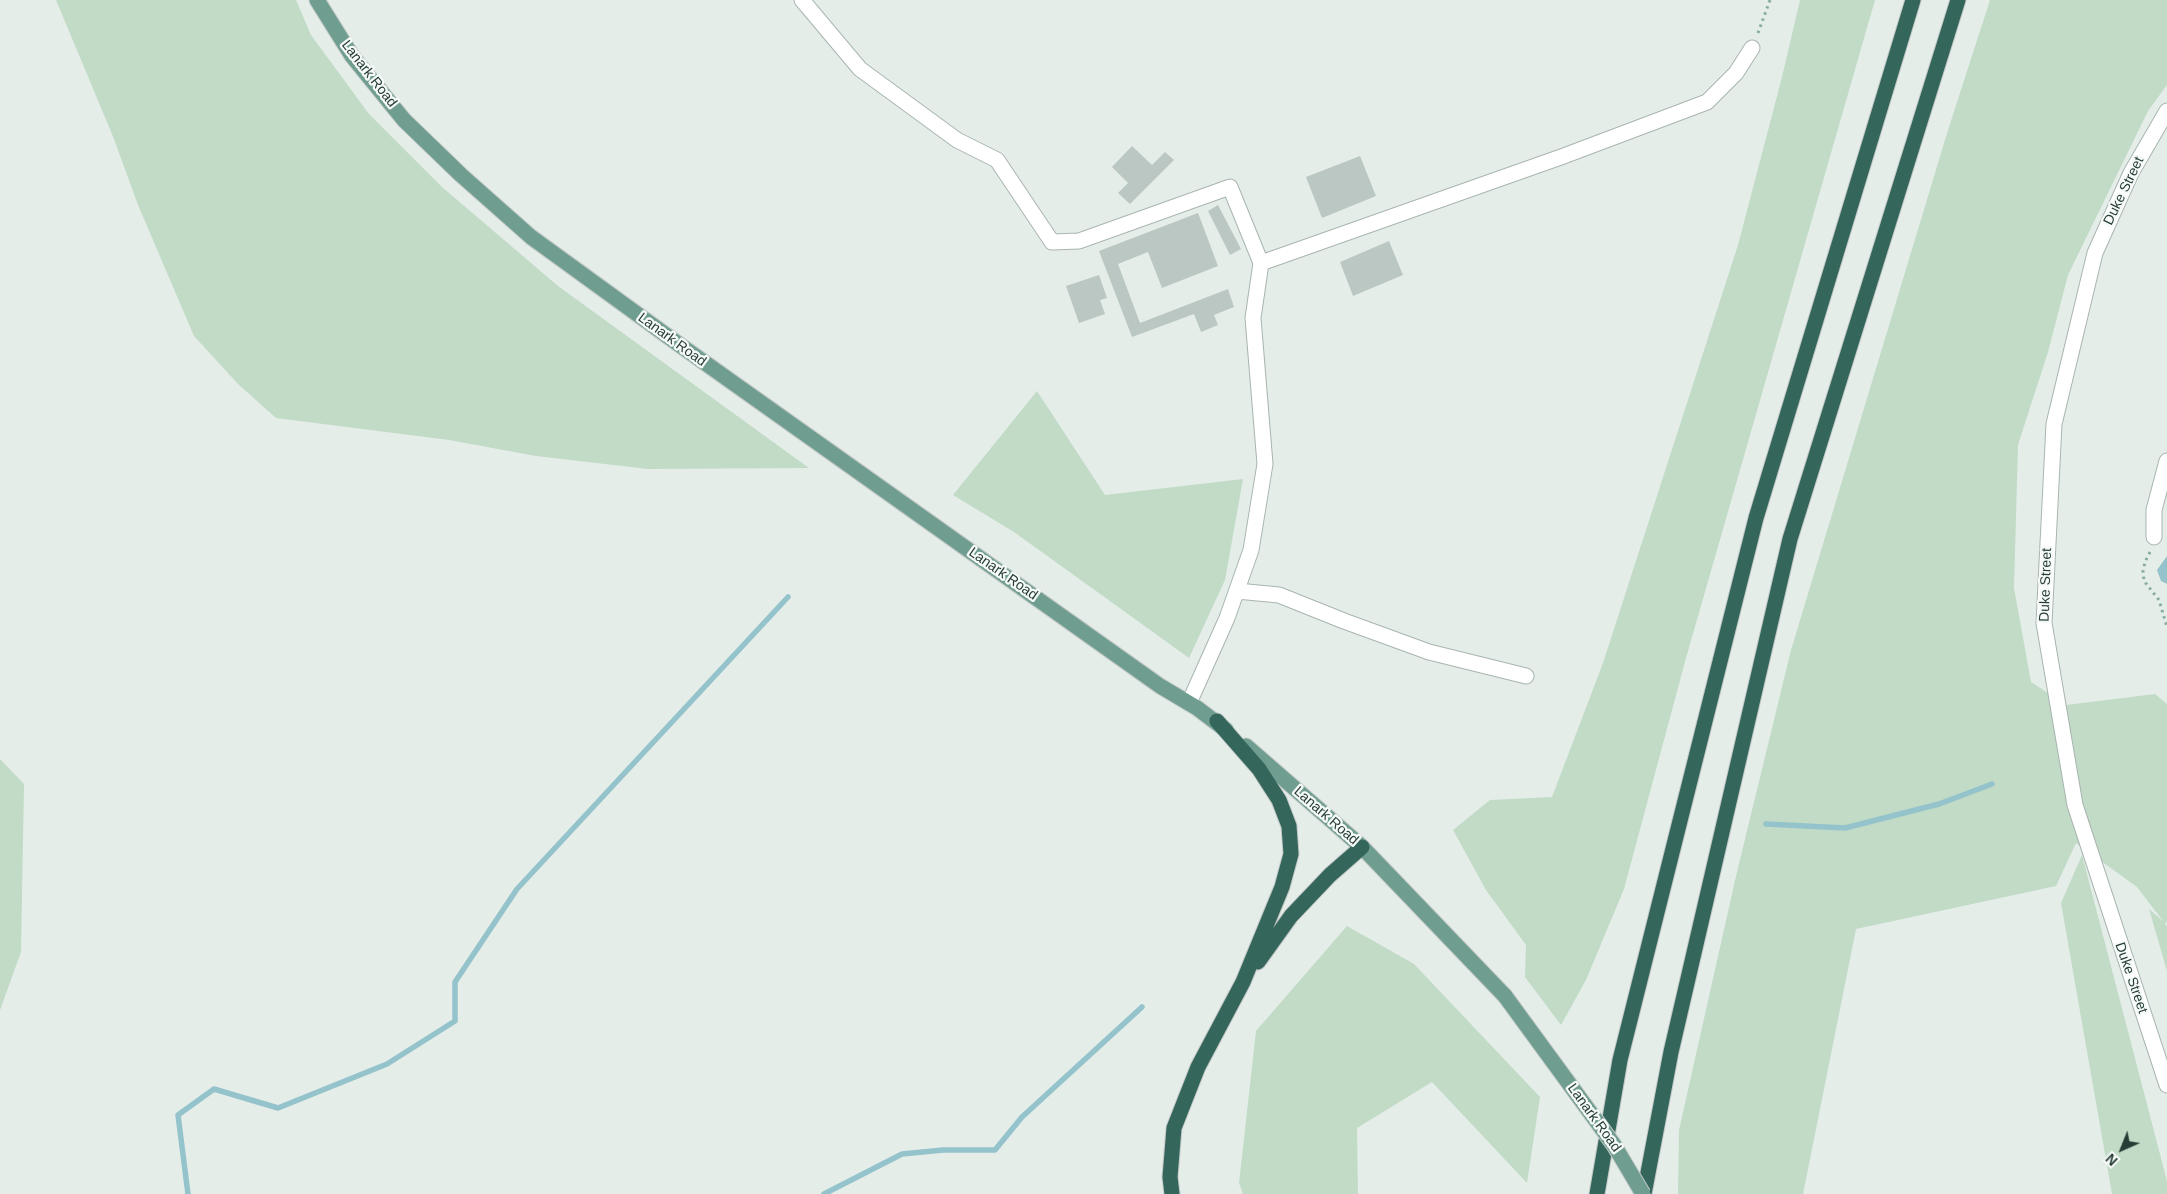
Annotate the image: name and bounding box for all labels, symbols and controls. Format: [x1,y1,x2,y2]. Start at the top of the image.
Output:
street label: Lanark Road [338,37,400,111]
street label: Duke Street [2100,154,2148,228]
street label: Lanark Road [635,310,709,370]
street label: Lanark Road [965,544,1041,604]
street label: Duke Street [2036,548,2056,622]
street label: Lanark Road [1290,783,1362,849]
street label: Duke Street [2111,940,2151,1016]
street label: Lanark Road [1564,1081,1624,1155]
north arrow [2097,1124,2147,1174]
text: N [2102,1151,2121,1169]

